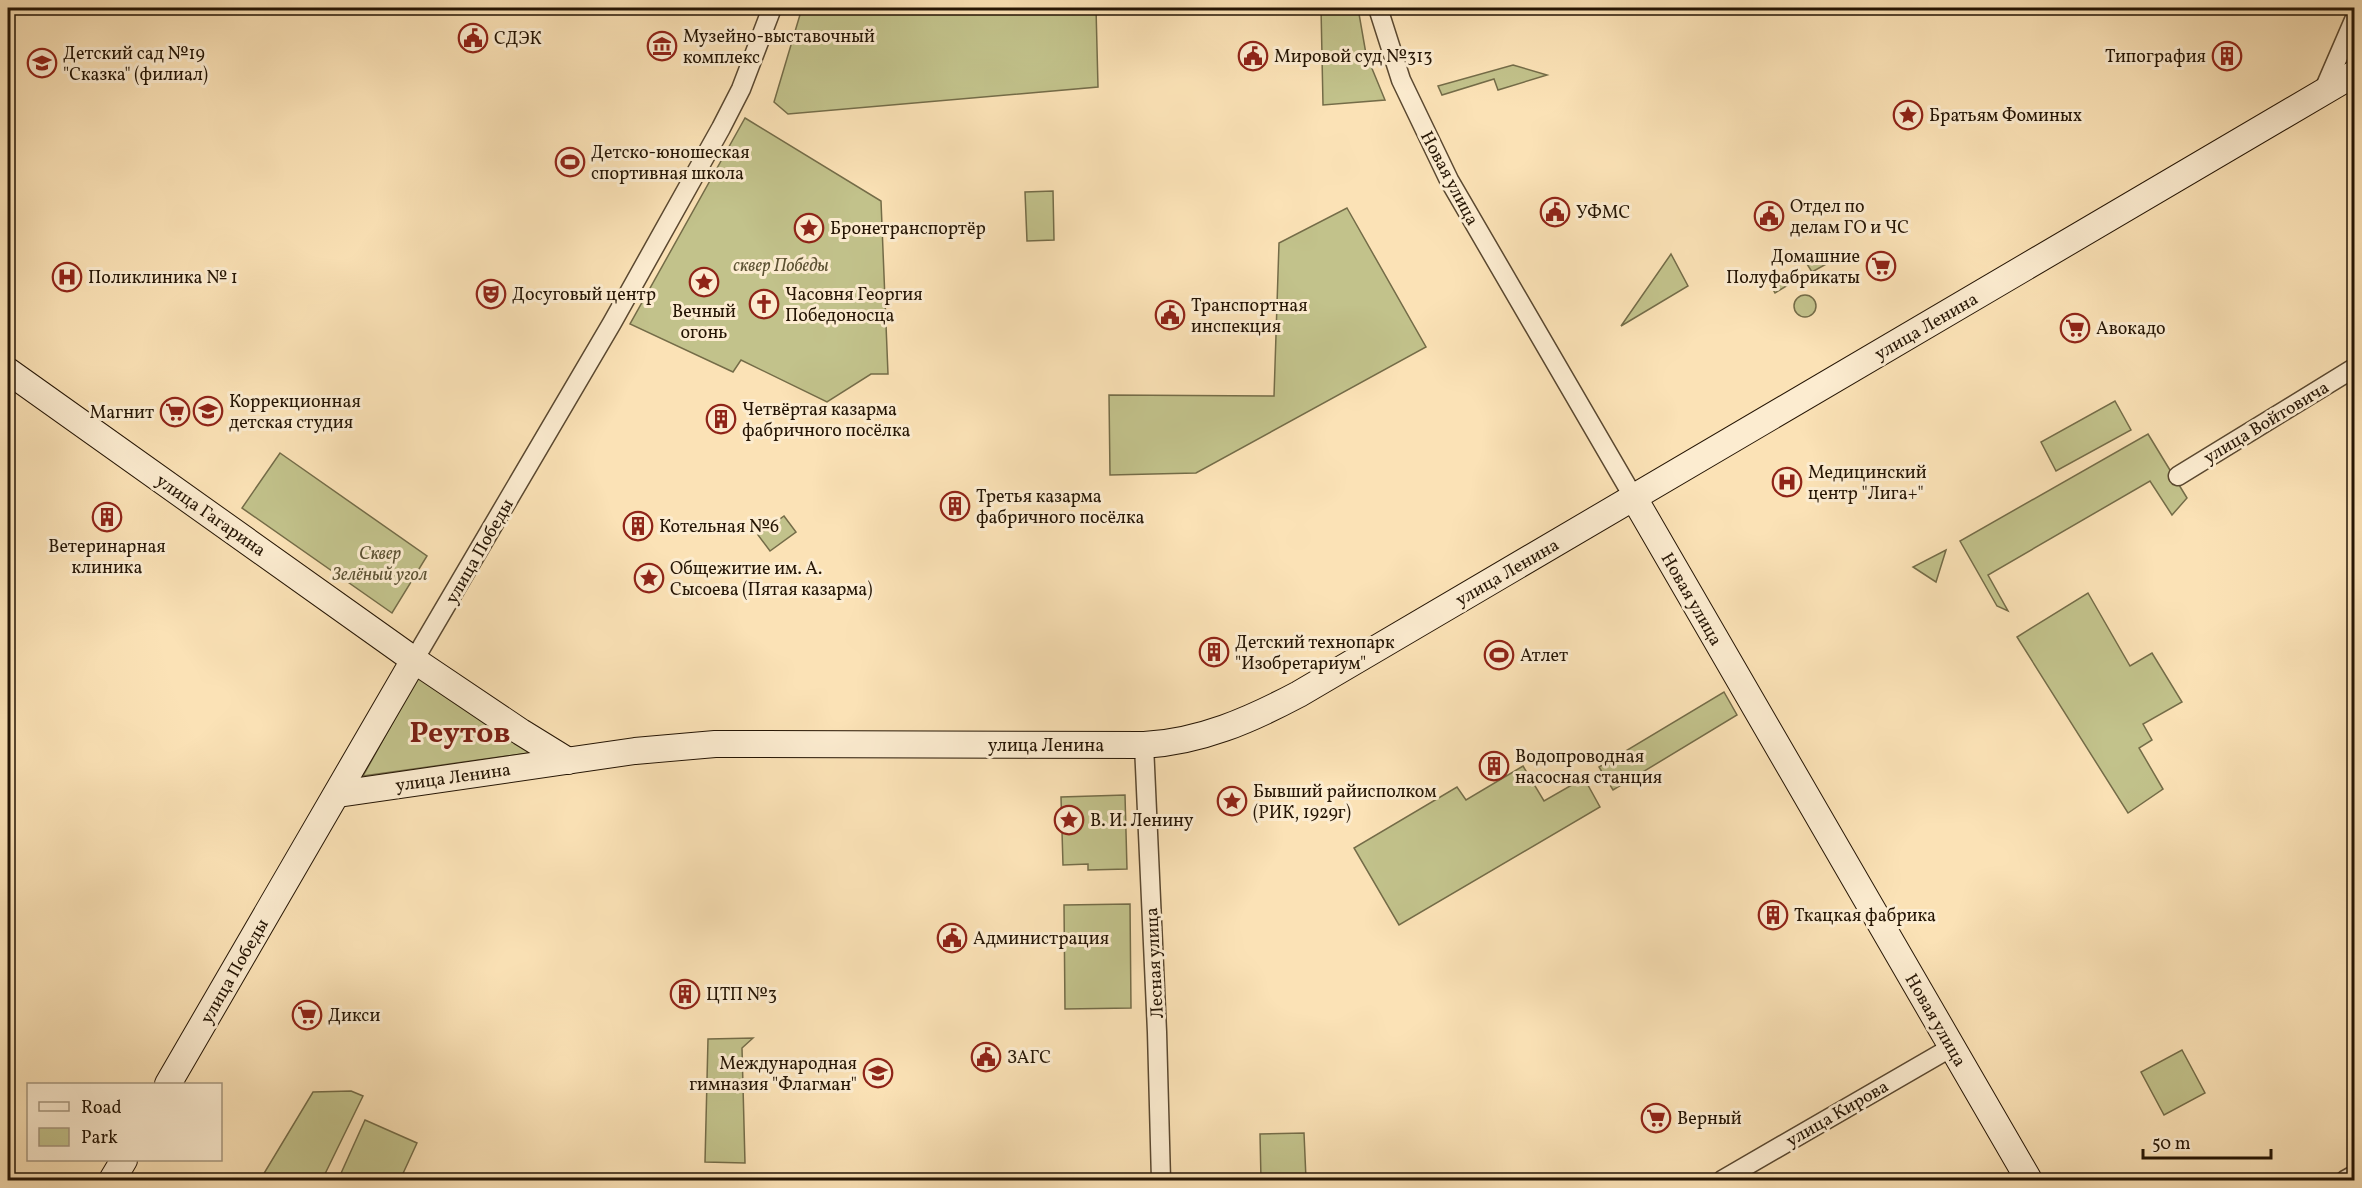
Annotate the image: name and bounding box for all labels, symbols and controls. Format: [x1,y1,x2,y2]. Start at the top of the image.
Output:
public building icon: СДЭК [457,22,489,54]
place label: Музейно-выставочный комплекс [683,25,875,71]
place label: СДЭК [494,27,542,52]
museum icon: Музейно-выставочный комплекс [646,30,678,62]
public building icon: Мировой суд №313 [1237,40,1269,72]
building icon: Типография [2211,40,2243,72]
place label: Детский сад №19 "Сказка" (филиал) [63,42,208,88]
place label: Мировой суд №313 [1274,45,1432,70]
place label: Типография [2105,45,2206,70]
school or university icon: Детский сад №19 "Сказка" (филиал) [26,47,58,79]
place icon: Братьям Фоминых [1892,99,1924,131]
place label: Братьям Фоминых [1929,104,2082,129]
street label: Новая улица [1413,127,1484,230]
place label: Детско-юношеская спортивная школа [591,141,750,187]
sports icon: Детско-юношеская спортивная школа [554,146,586,178]
place label: Отдел по делам ГО и ЧС [1790,195,1909,241]
public building icon: УФМС [1539,196,1571,228]
public building icon: Отдел по делам ГО и ЧС [1753,200,1785,232]
place label: УФМС [1576,201,1630,226]
place icon: Бронетранспортёр [793,212,825,244]
place label: Бронетранспортёр [830,217,986,242]
place label: Домашние Полуфабрикаты [1726,245,1860,291]
supermarket icon: Домашние Полуфабрикаты [1865,250,1897,282]
park label: сквер Победы [733,254,829,279]
hospital icon: Поликлиника № 1 [51,261,83,293]
place label: Поликлиника № 1 [88,266,238,291]
place icon: Вечный огонь [688,266,720,298]
theatre icon: Досуговый центр [475,278,507,310]
place label: Досуговый центр [512,283,656,308]
place label: Часовня Георгия Победоносца [785,283,923,329]
street label: улица Ленина [1870,287,1983,367]
church icon: Часовня Георгия Победоносца [748,288,780,320]
place label: Транспортная инспекция [1191,294,1308,340]
public building icon: Транспортная инспекция [1154,299,1186,331]
place label: Вечный огонь [672,300,736,346]
supermarket icon: Авокадо [2059,312,2091,344]
place label: Авокадо [2096,317,2166,342]
street label: улица Войтовича [2199,376,2334,471]
place label: Коррекционная детская студия [229,390,361,436]
school or university icon: Коррекционная детская студия [192,395,224,427]
supermarket icon: Магнит [159,396,191,428]
place label: Четвёртая казарма фабричного посёлка [742,398,910,444]
place label: Магнит [90,401,154,426]
building icon: Четвёртая казарма фабричного посёлка [705,403,737,435]
place label: Медицинский центр "Лига+" [1808,461,1927,507]
hospital icon: Медицинский центр "Лига+" [1771,466,1803,498]
street label: улица Гагарина [150,469,270,564]
place label: Третья казарма фабричного посёлка [976,485,1144,531]
building icon: Третья казарма фабричного посёлка [939,490,971,522]
street label: улица Победы [440,494,521,609]
building icon: Ветеринарная клиника [91,501,123,533]
building icon: Котельная №6 [622,510,654,542]
place label: Котельная №6 [659,515,779,540]
street label: улица Ленина [1451,533,1564,613]
place label: Ветеринарная клиника [48,535,166,581]
park label: Сквер Зелёный угол [332,542,428,588]
street label: Новая улица [1654,549,1727,651]
place label: Общежитие им. А. Сысоева (Пятая казарма) [670,557,873,603]
place icon: Общежитие им. А. Сысоева (Пятая казарма) [633,562,665,594]
place label: Детский технопарк "Изобретариум" [1235,631,1395,677]
building icon: Детский технопарк "Изобретариум" [1198,636,1230,668]
sports icon: Атлет [1483,639,1515,671]
place label: Атлет [1520,644,1568,669]
district label: Реутов [409,713,511,755]
street label: улица Ленина [988,734,1104,759]
place label: Водопроводная насосная станция [1515,745,1662,791]
building icon: Водопроводная насосная станция [1478,750,1510,782]
street label: улица Ленина [394,758,513,799]
place label: Бывший райисполком (РИК, 1929г) [1253,780,1437,826]
place icon: Бывший райисполком (РИК, 1929г) [1216,785,1248,817]
place icon: В. И. Ленину [1053,804,1085,836]
place label: В. И. Ленину [1090,809,1194,834]
building icon: Ткацкая фабрика [1757,899,1789,931]
place label: Ткацкая фабрика [1794,904,1936,929]
street label: Лесная улица [1140,907,1171,1019]
street label: улица Победы [195,914,276,1029]
public building icon: Администрация [936,922,968,954]
place label: Администрация [973,927,1109,952]
street label: Новая улица [1898,970,1971,1072]
building icon: ЦТП №3 [669,978,701,1010]
place label: ЦТП №3 [706,983,777,1008]
supermarket icon: Дикси [291,999,323,1031]
place label: Дикси [328,1004,380,1029]
public building icon: ЗАГС [970,1041,1002,1073]
place label: ЗАГС [1007,1046,1051,1071]
place label: Международная гимназия "Флагман" [689,1052,857,1098]
school or university icon: Международная гимназия "Флагман" [862,1057,894,1089]
street label: улица Кирова [1782,1075,1894,1154]
legend [27,1083,222,1161]
text: Road [81,1096,122,1121]
supermarket icon: Верный [1640,1102,1672,1134]
place label: Верный [1677,1107,1742,1132]
scale bar [2143,1122,2270,1160]
text: Park [81,1126,118,1151]
text: 50 m [2152,1132,2191,1157]

